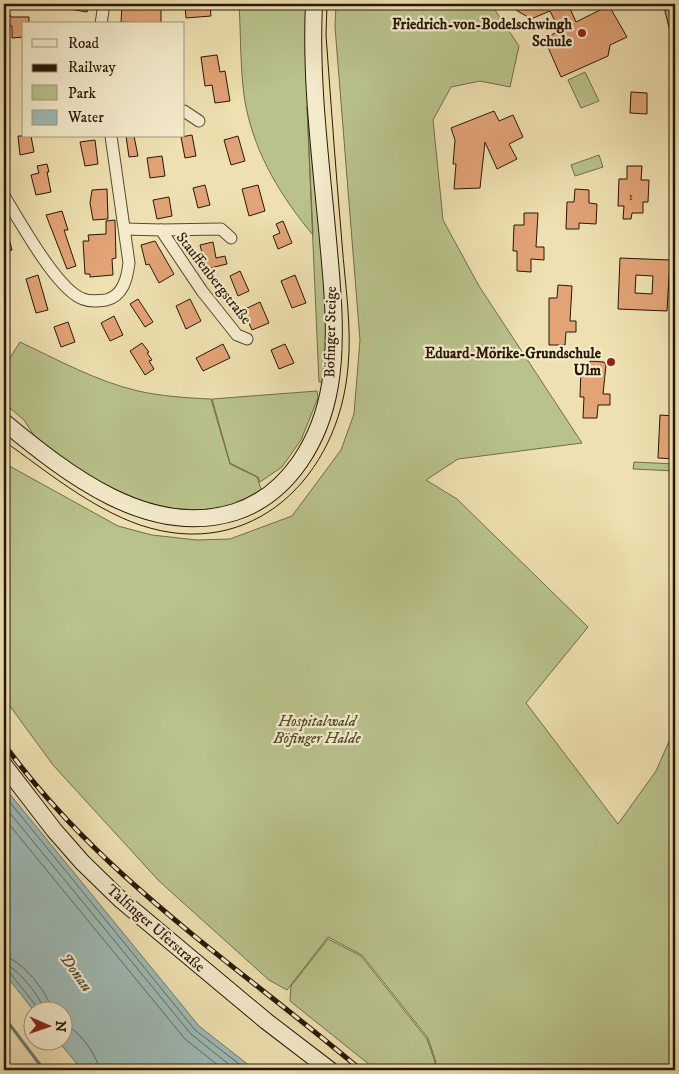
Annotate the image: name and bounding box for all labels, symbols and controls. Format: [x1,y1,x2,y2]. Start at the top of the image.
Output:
place label: Friedrich-von-Bodelschwingh Schule [392,15,573,51]
legend [22,22,185,138]
marker: Friedrich-von-Bodelschwingh Schule [576,27,588,39]
text: Road [68,34,100,53]
text: Railway [68,58,116,77]
text: Park [68,84,97,103]
text: Water [67,108,104,127]
house number: 1 [629,189,633,204]
street label: Stauffenbergstraße [172,228,256,328]
street label: Böfinger Steige [320,286,341,378]
place label: Eduard-Mörike-Grundschule Ulm [425,344,602,380]
marker: Eduard-Mörike-Grundschule Ulm [605,356,617,368]
park label: Hospitalwald Böfinger Halde [273,712,361,748]
street label: Talfinger Uferstraße [103,880,209,976]
water label: Donau [55,949,97,996]
north arrow [22,1002,72,1052]
text: N [51,1020,69,1033]

